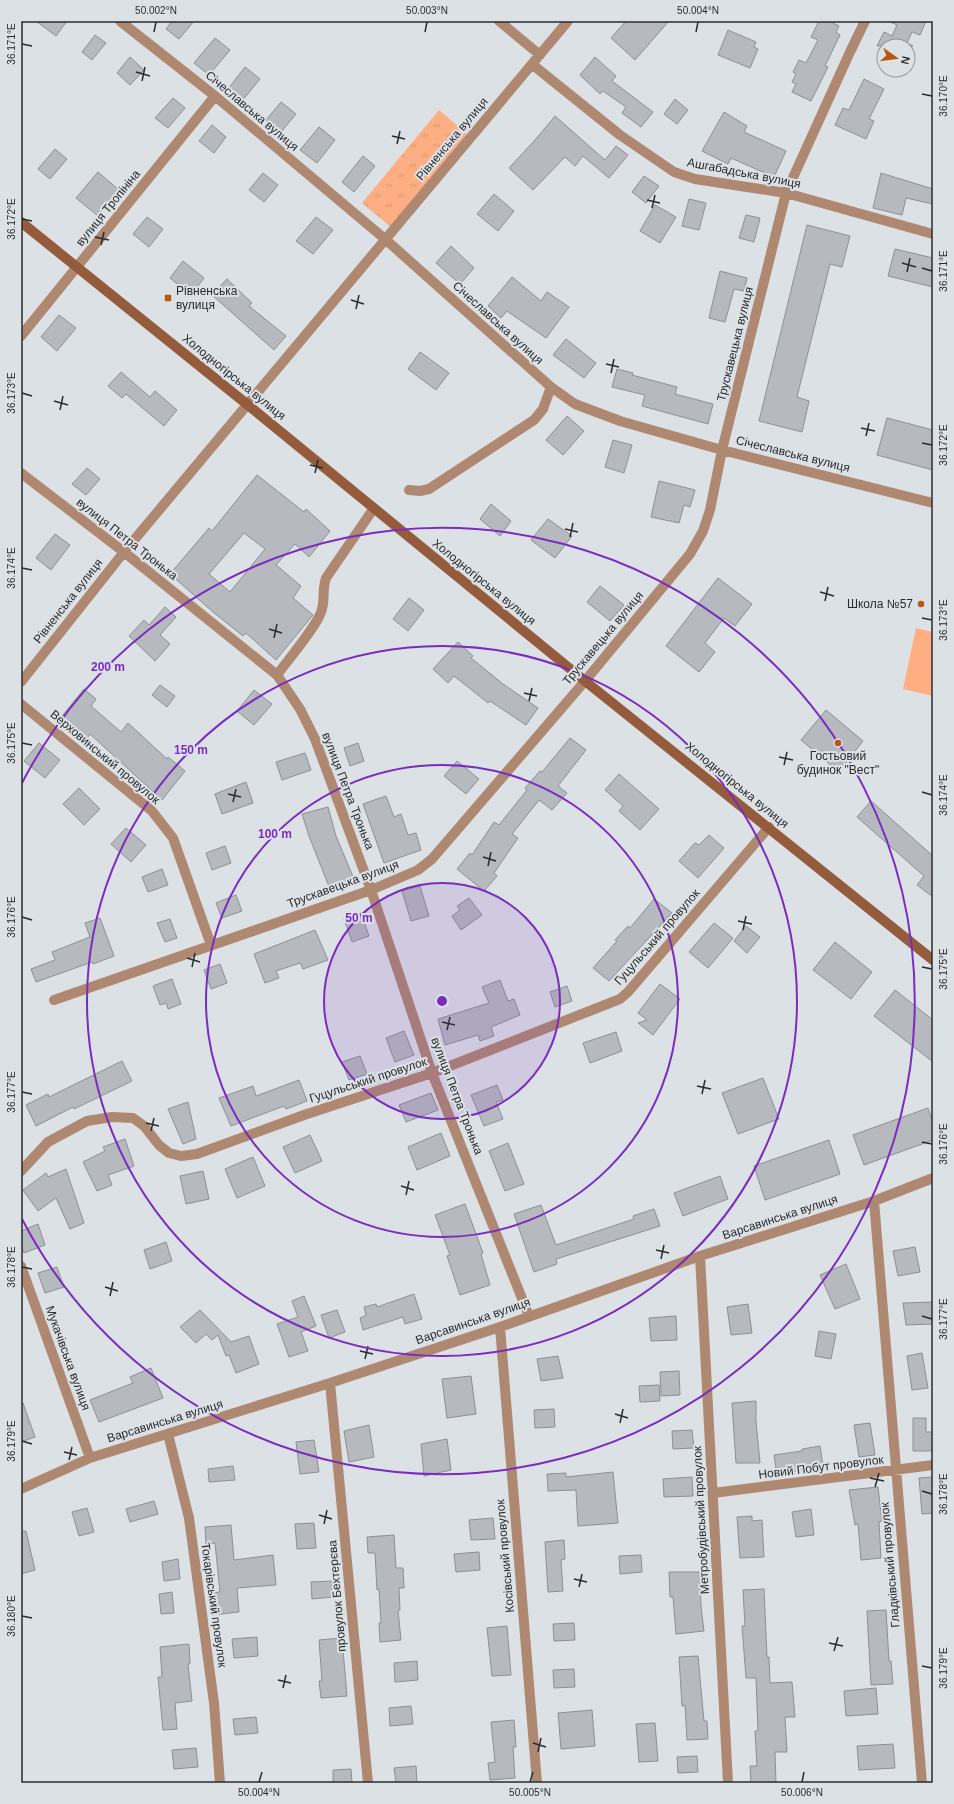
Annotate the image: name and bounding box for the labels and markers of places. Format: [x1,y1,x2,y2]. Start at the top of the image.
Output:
place label: Рівненська вулиця [176,284,238,312]
marker: Рівненська вулиця [163,293,173,303]
place label: Школа №57 [847,597,913,611]
marker: Школа №57 [916,599,926,609]
marker: Гостьовий будинок "Вест" [833,738,843,748]
place label: Гостьовий будинок "Вест" [797,749,879,777]
centre of rings [435,994,449,1008]

